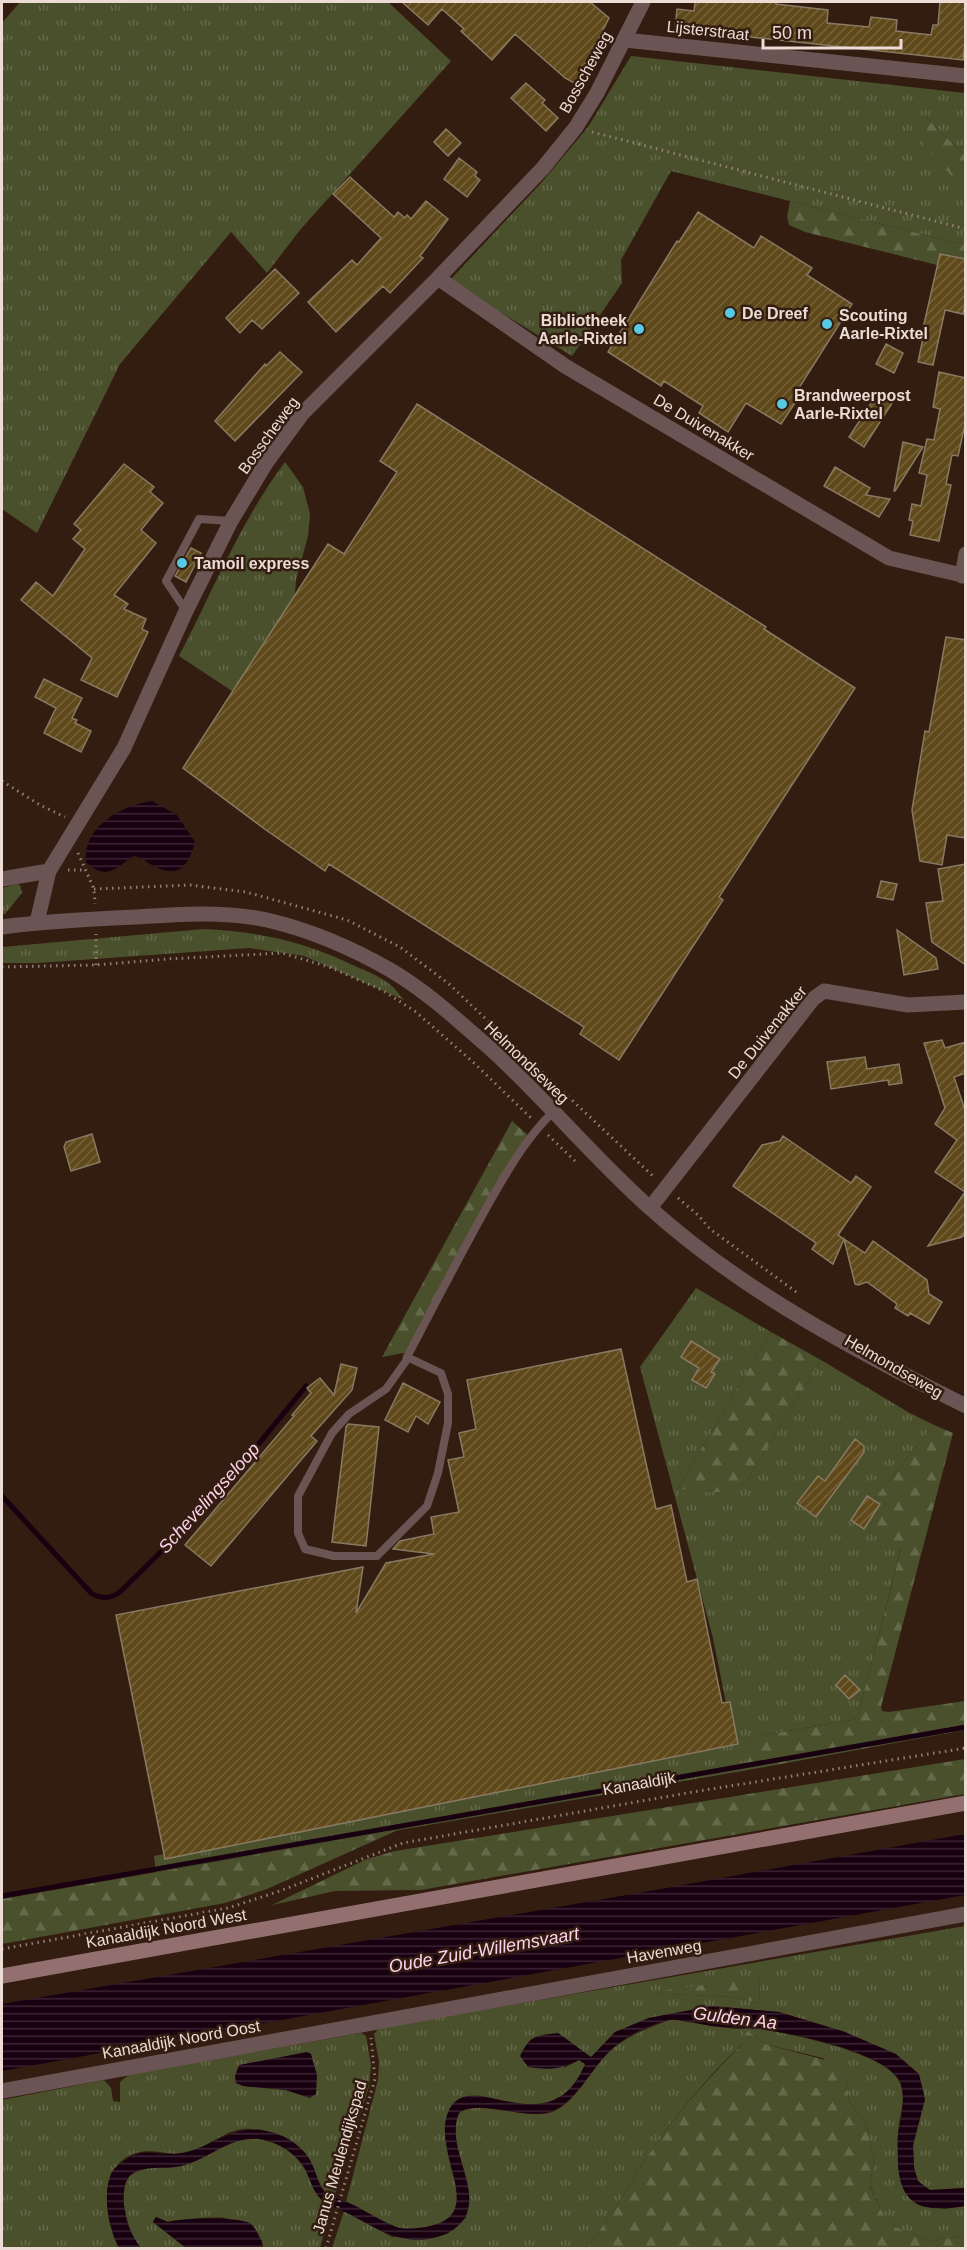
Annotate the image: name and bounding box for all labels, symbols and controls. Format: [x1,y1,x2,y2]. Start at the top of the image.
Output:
scale bar [763,12,901,50]
street label: Lijsterstraat [666,18,751,43]
text: 50 m [772,23,812,43]
street label: Bosscheweg [556,28,615,116]
place label: De Dreef [742,305,808,322]
marker: De Dreef [723,306,737,320]
place label: Scouting Aarle-Rixtel [839,307,928,342]
place label: Bibliotheek Aarle-Rixtel [538,312,627,347]
marker: Scouting Aarle-Rixtel [820,317,834,331]
marker: Bibliotheek Aarle-Rixtel [632,322,646,336]
place label: Brandweerpost Aarle-Rixtel [794,387,911,422]
street label: De Duivenakker [651,391,757,464]
street label: Bosscheweg [235,394,302,477]
marker: Brandweerpost Aarle-Rixtel [775,397,789,411]
place label: Tamoil express [194,555,309,572]
marker: Tamoil express [175,556,189,570]
street label: De Duivenakker [725,982,810,1082]
street label: Helmondseweg [481,1018,572,1107]
street label: Helmondseweg [842,1332,946,1401]
water label: Schevelingseloop [154,1439,264,1557]
street label: Kanaaldijk [601,1769,678,1798]
street label: Kanaaldijk Noord West [85,1906,248,1951]
water label: Oude Zuid-Willemsvaart [387,1923,582,1977]
street label: Havenweg [625,1937,703,1966]
water label: Gulden Aa [692,2003,778,2033]
street label: Kanaaldijk Noord Oost [101,2017,262,2062]
street label: Janus Meulendijkspad [309,2079,369,2236]

